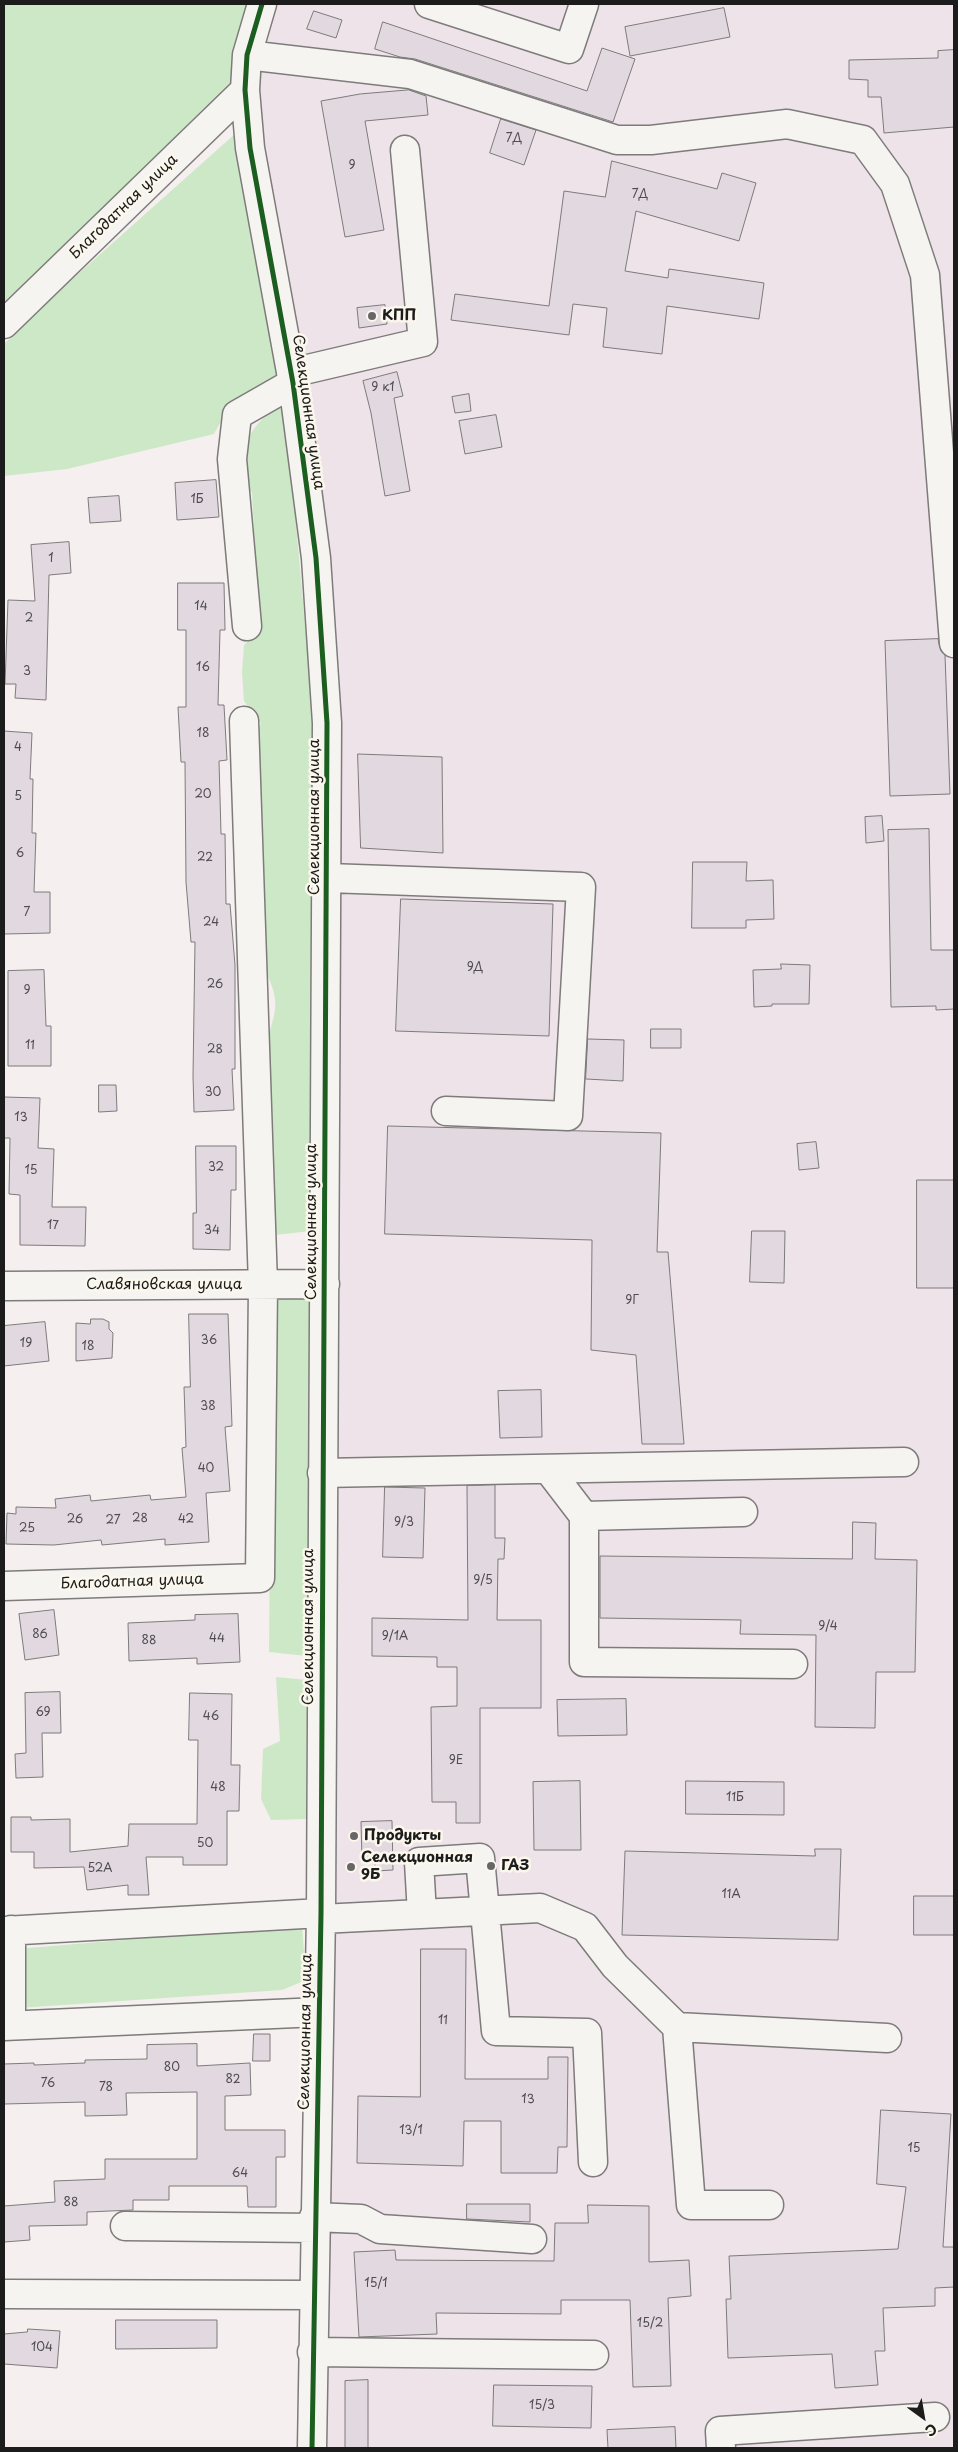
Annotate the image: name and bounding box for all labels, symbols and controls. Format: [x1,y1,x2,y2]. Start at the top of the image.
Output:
house number: 7Д [506,132,522,146]
street label: Благодатная улица [66,151,182,263]
house number: 9 [348,159,356,173]
house number: 7Д [632,188,648,202]
place label: КПП [382,307,417,325]
marker: КПП [366,310,378,322]
street label: Селекционная улица [288,333,328,491]
house number: 9 к1 [371,381,395,395]
house number: 1Б [190,493,204,507]
house number: 1 [48,552,54,566]
house number: 14 [194,600,208,614]
house number: 2 [25,612,33,626]
house number: 16 [196,661,210,675]
house number: 3 [23,665,31,679]
house number: 18 [197,727,209,741]
street label: Селекционная улица [306,739,324,895]
house number: 4 [14,741,22,755]
house number: 20 [194,788,212,802]
house number: 5 [14,790,22,804]
house number: 6 [16,847,24,861]
house number: 22 [197,851,213,865]
house number: 7 [24,906,30,920]
house number: 24 [203,916,219,930]
house number: 9Д [467,961,483,975]
house number: 26 [207,978,223,992]
house number: 9 [23,984,31,998]
house number: 11 [25,1039,35,1053]
house number: 28 [207,1043,223,1057]
house number: 30 [205,1086,221,1100]
house number: 13 [14,1111,28,1125]
street label: Селекционная улица [303,1144,321,1300]
house number: 32 [208,1161,224,1175]
house number: 15 [24,1164,38,1178]
house number: 17 [47,1219,59,1233]
house number: 34 [204,1224,220,1238]
street label: Славяновская улица [86,1276,242,1294]
house number: 9Г [625,1294,639,1308]
house number: 36 [201,1334,217,1348]
house number: 19 [20,1337,32,1351]
house number: 18 [82,1340,94,1354]
house number: 38 [200,1400,216,1414]
house number: 40 [198,1462,214,1476]
house number: 28 [132,1512,148,1526]
house number: 26 [67,1513,83,1527]
house number: 42 [178,1513,194,1527]
house number: 27 [106,1514,120,1528]
house number: 9/3 [394,1516,414,1530]
house number: 25 [19,1522,35,1536]
street label: Селекционная улица [300,1549,318,1705]
street label: Благодатная улица [60,1571,204,1593]
house number: 9/5 [473,1574,493,1588]
house number: 9/4 [818,1620,838,1634]
house number: 86 [32,1628,48,1642]
house number: 9/1А [382,1630,408,1644]
house number: 44 [209,1632,225,1646]
house number: 88 [142,1634,156,1648]
house number: 69 [35,1706,51,1720]
house number: 46 [203,1710,219,1724]
house number: 9Е [449,1754,463,1768]
house number: 48 [210,1781,226,1795]
house number: 11Б [726,1791,744,1805]
place label: Продукты [364,1827,441,1845]
marker: Продукты [348,1830,360,1842]
house number: 50 [197,1837,213,1851]
place label: Селекционная 9Б [361,1849,473,1884]
place label: ГАЗ [501,1857,529,1875]
marker: ГАЗ [485,1860,497,1872]
marker: Селекционная 9Б [345,1861,357,1873]
house number: 52А [87,1862,113,1876]
house number: 11А [721,1888,741,1902]
street label: Селекционная улица [296,1954,316,2110]
house number: 11 [438,2014,448,2028]
house number: 80 [164,2061,180,2075]
house number: 82 [226,2073,240,2087]
house number: 76 [41,2077,55,2091]
house number: 78 [99,2081,113,2095]
house number: 13 [521,2093,535,2107]
house number: 13/1 [399,2124,423,2138]
house number: 15 [907,2142,921,2156]
house number: 64 [232,2167,248,2181]
house number: 88 [64,2196,78,2210]
house number: 15/1 [364,2277,388,2291]
house number: 15/2 [637,2317,663,2331]
house number: 104 [31,2341,53,2355]
north arrow [898,2392,948,2442]
house number: 15/3 [529,2399,555,2413]
text: С [921,2418,941,2442]

